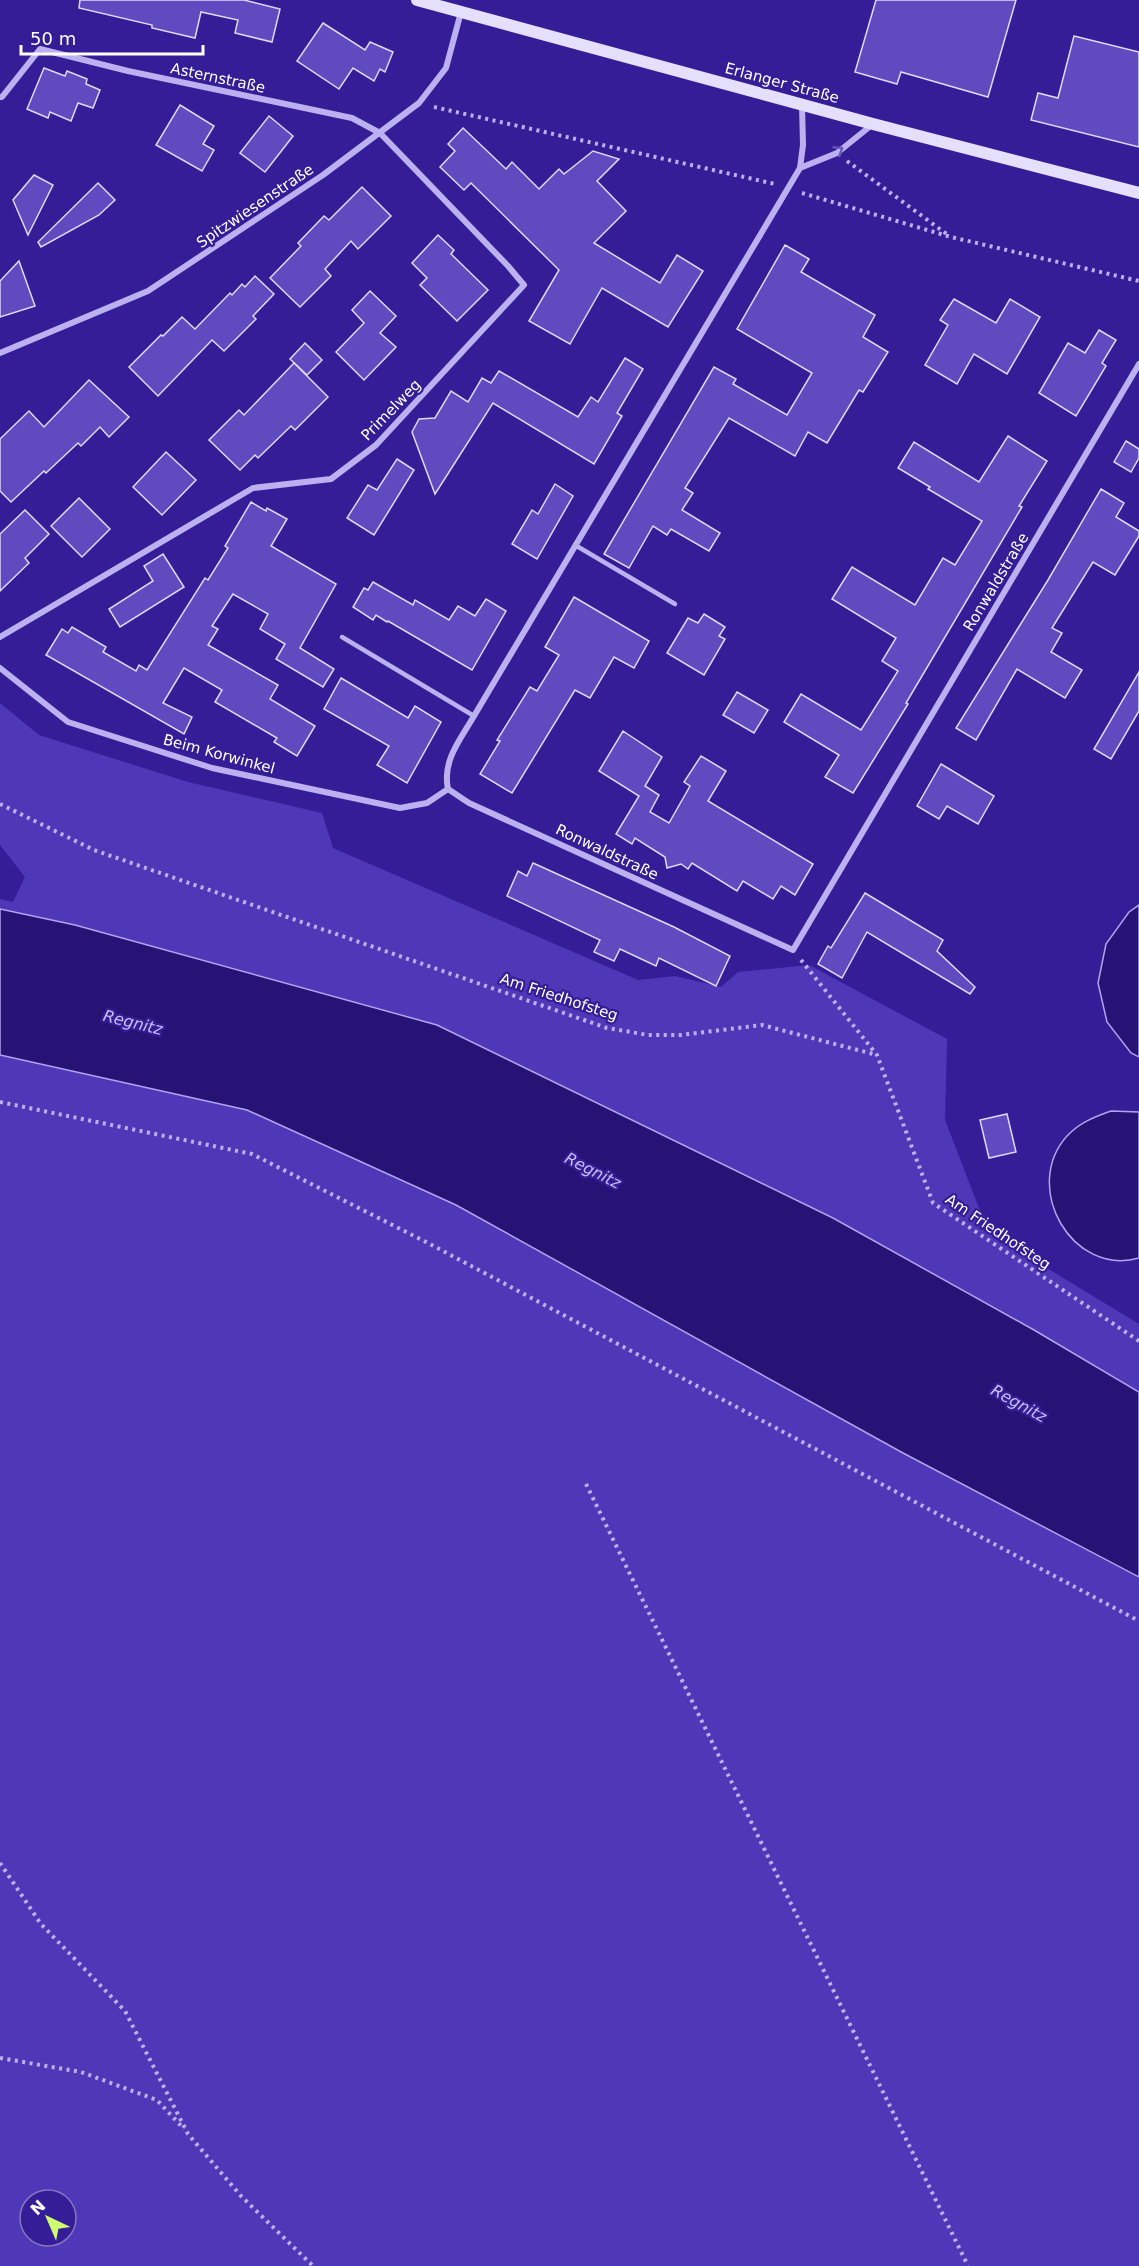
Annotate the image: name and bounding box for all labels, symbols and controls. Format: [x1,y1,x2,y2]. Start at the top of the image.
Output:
scale bar [21,18,202,56]
text: 50 m [30,28,76,49]
street label: Asternstraße [169,59,267,97]
street label: Erlanger Straße [723,59,841,107]
one-way arrow [832,146,843,157]
street label: Spitzwiesenstraße [193,160,317,252]
street label: Primelweg [357,376,425,444]
street label: Ronwaldstraße [960,530,1032,634]
street label: Beim Korwinkel [161,730,277,778]
street label: Ronwaldstraße [553,820,661,884]
street label: Am Friedhofsteg [498,969,620,1025]
water label: Regnitz [101,1006,165,1039]
water label: Regnitz [562,1148,625,1193]
street label: Am Friedhofsteg [942,1190,1054,1274]
water label: Regnitz [988,1380,1050,1427]
north arrow [18,2188,78,2248]
text: N [27,2196,49,2219]

